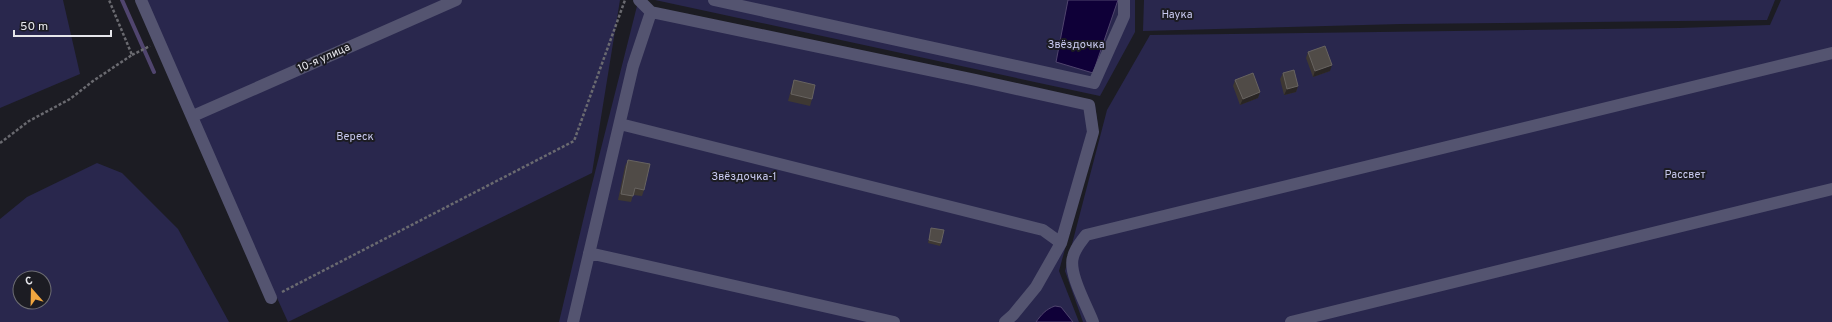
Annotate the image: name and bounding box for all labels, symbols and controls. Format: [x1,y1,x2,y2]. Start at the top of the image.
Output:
park label: Наука [1161,8,1193,22]
scale bar [14,12,111,38]
text: 50 m [20,19,48,35]
park label: Звёздочка [1048,38,1105,52]
street label: 10-я улица [296,40,353,76]
park label: Вереск [336,130,374,144]
park label: Рассвет [1665,168,1705,182]
park label: Звёздочка-1 [711,170,777,184]
north arrow [12,270,52,310]
text: С [23,274,35,289]

